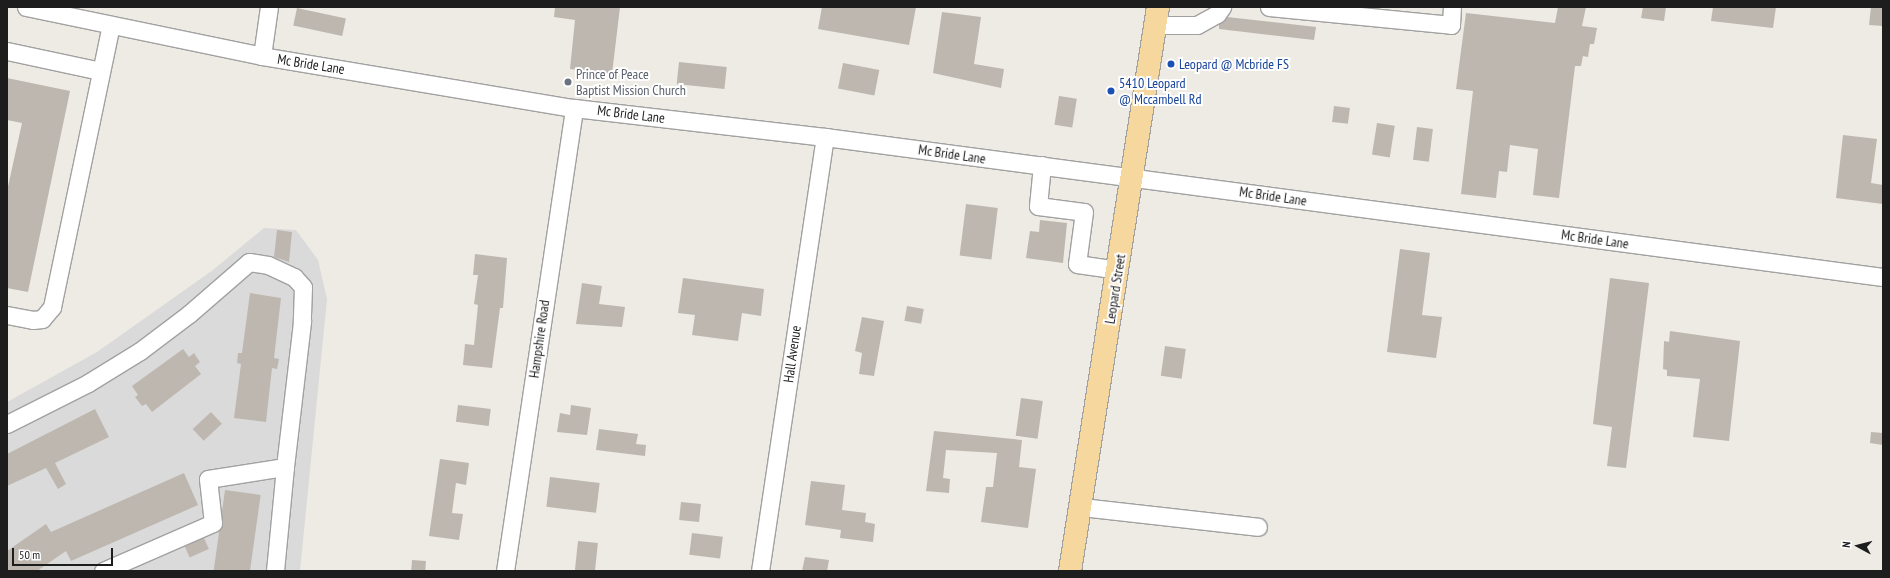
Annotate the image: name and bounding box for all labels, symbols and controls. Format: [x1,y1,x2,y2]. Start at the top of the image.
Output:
street label: Mc Bride Lane [276,50,346,78]
place label: Leopard @ Mcbride FS [1179,56,1289,72]
marker: Leopard @ Mcbride FS [1166,59,1176,69]
place label: Prince of Peace Baptist Mission Church [576,66,686,98]
place label: 5410 Leopard @ Mccambell Rd [1119,75,1201,108]
marker: Prince of Peace Baptist Mission Church [563,77,573,87]
marker: 5410 Leopard @ Mccambell Rd [1106,86,1116,96]
street label: Mc Bride Lane [596,102,666,126]
street label: Mc Bride Lane [917,141,987,167]
street label: Mc Bride Lane [1238,183,1308,209]
street label: Mc Bride Lane [1560,226,1630,252]
street label: Leopard Street [1101,253,1129,325]
street label: Hampshire Road [525,299,553,379]
street label: Hall Avenue [780,324,804,384]
north arrow [1838,526,1878,566]
scale bar [14,540,115,566]
text: N [1839,541,1853,548]
text: 50 m [19,547,40,562]

